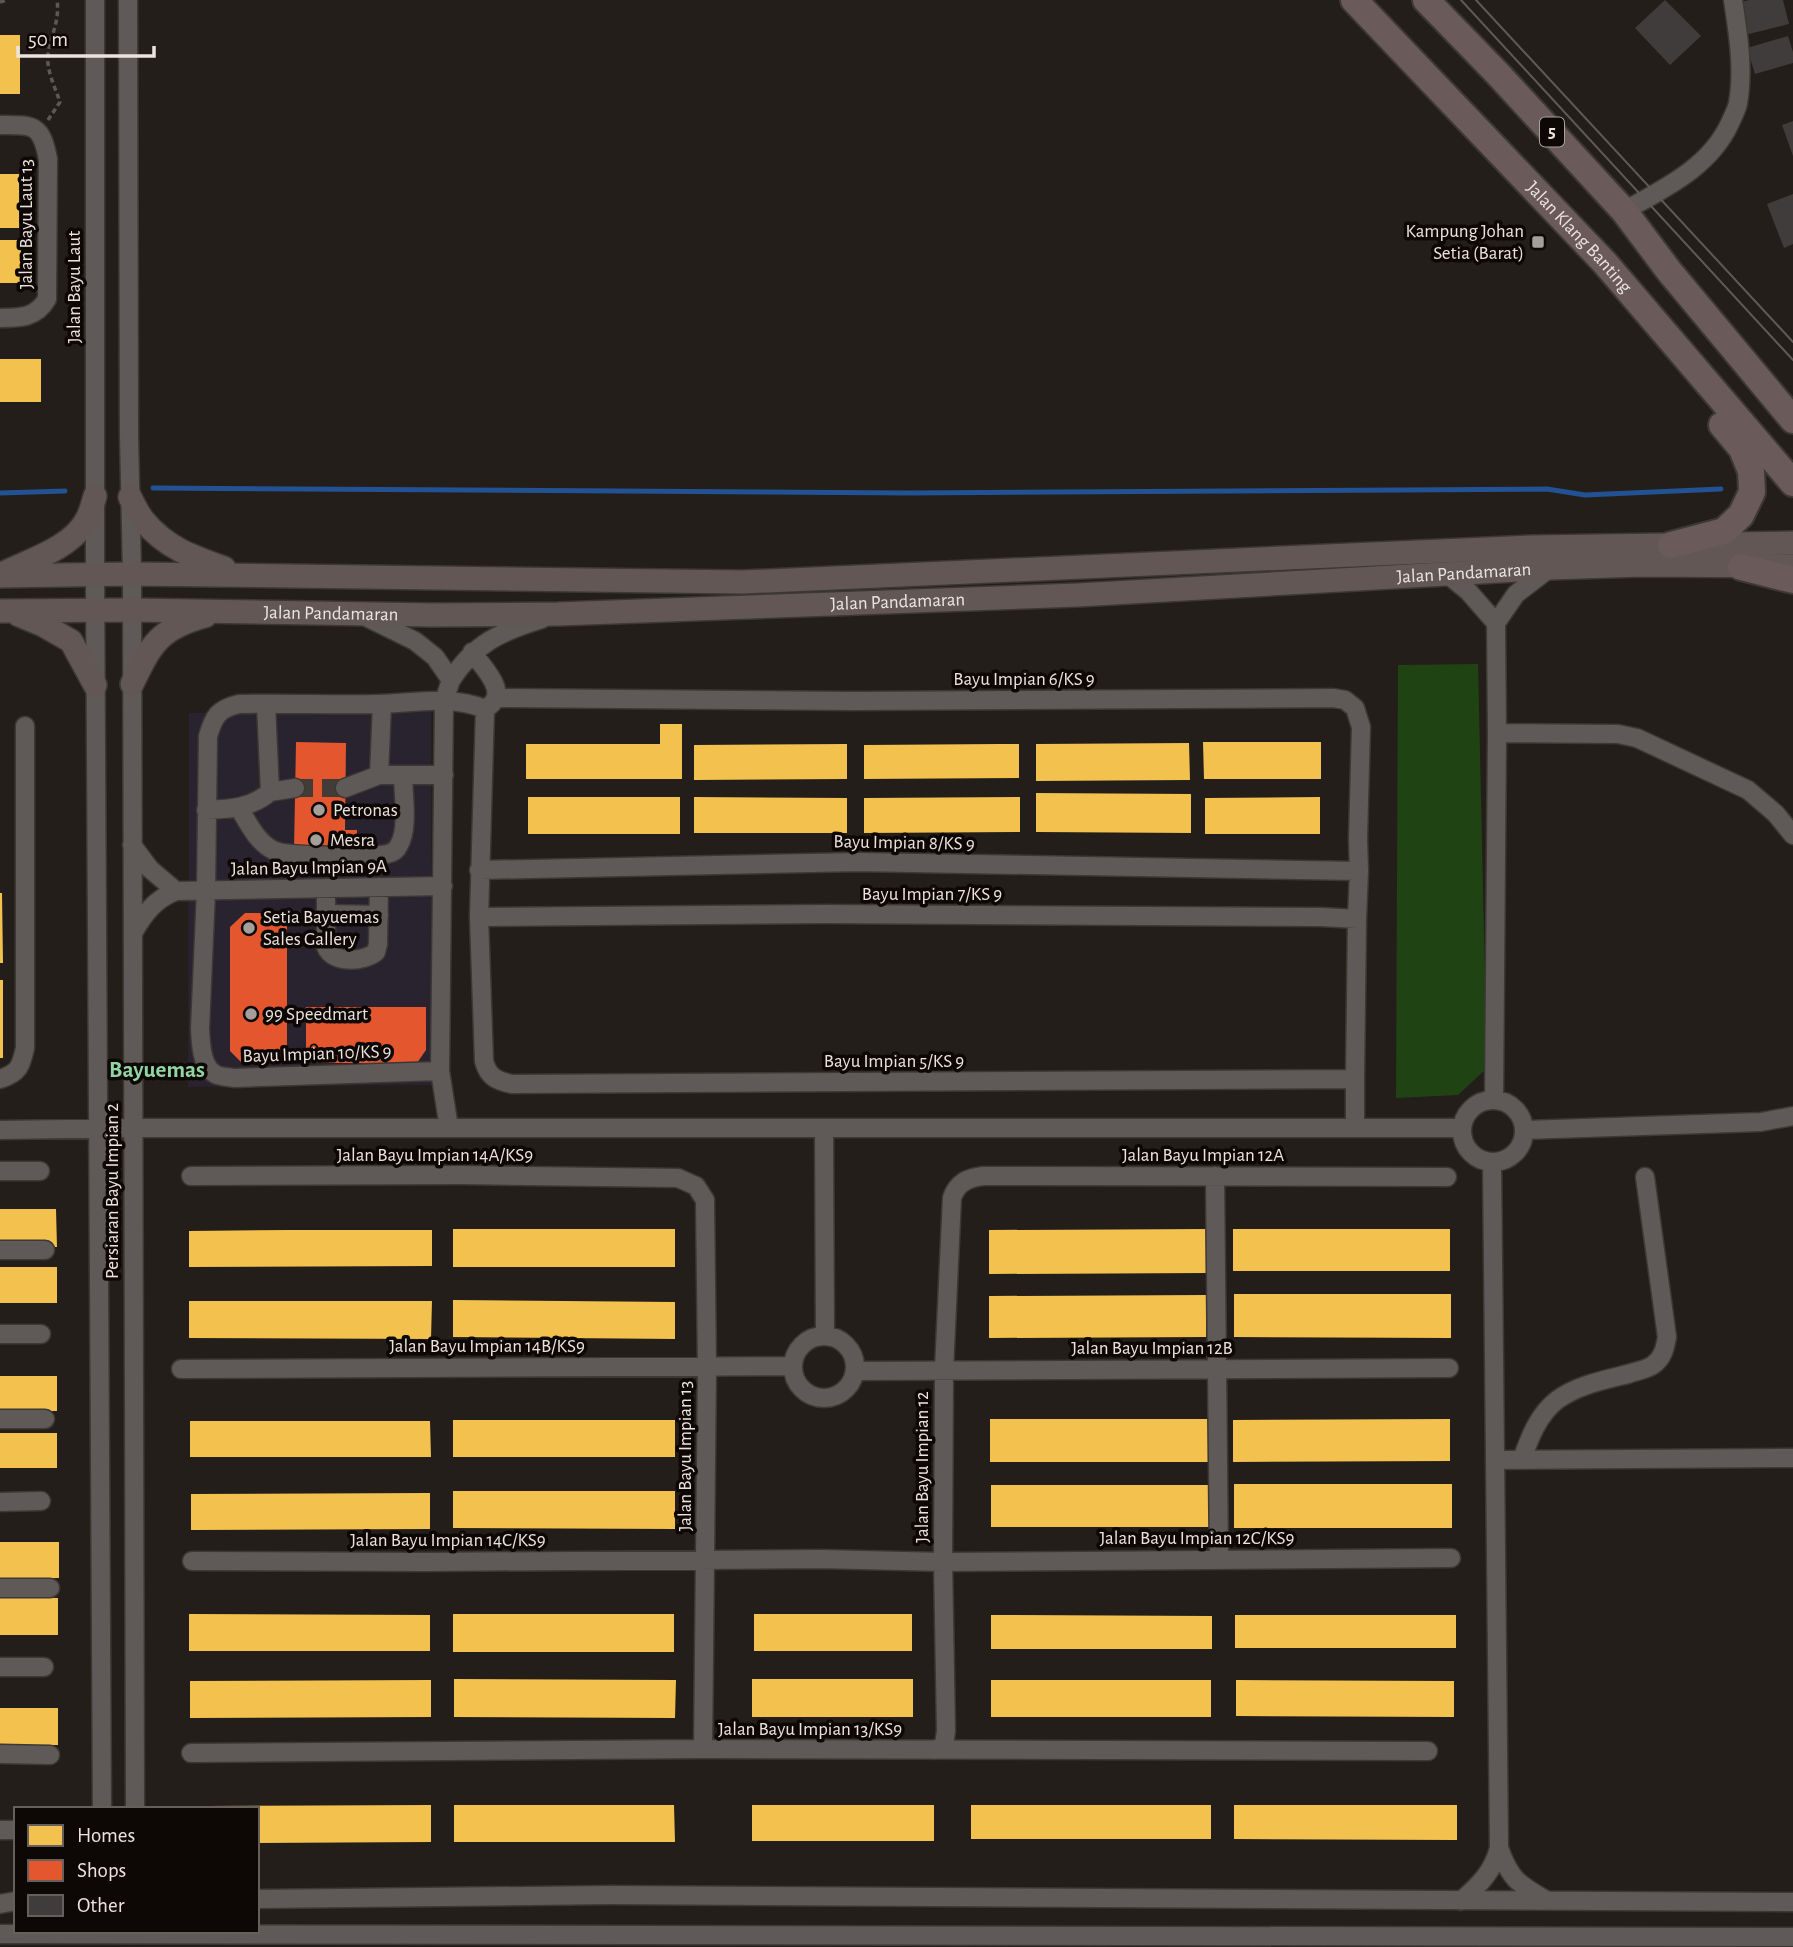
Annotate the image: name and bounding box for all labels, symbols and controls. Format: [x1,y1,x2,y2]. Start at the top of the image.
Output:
scale bar [18,14,154,58]
text: 50 m [28,29,68,50]
road number: 5 [1540,118,1564,146]
street label: Jalan Bayu Laut 13 [17,159,36,289]
street label: Jalan Klang Banting [1523,178,1636,297]
place label: Kampung Johan Setia (Barat) [1406,222,1524,263]
street label: Jalan Bayu Laut [65,231,84,343]
marker: Kampung Johan Setia (Barat) [1530,234,1546,250]
street label: Jalan Pandamaran [1396,560,1532,586]
street label: Jalan Pandamaran [830,590,965,614]
street label: Jalan Pandamaran [263,603,399,624]
street label: Bayu Impian 6/KS 9 [953,670,1095,689]
place label: Petronas [333,801,398,820]
marker: Petronas [311,802,327,818]
place label: Mesra [330,831,375,850]
marker: Mesra [308,832,324,848]
street label: Bayu Impian 8/KS 9 [833,832,975,854]
street label: Jalan Bayu Impian 9A [231,857,387,879]
street label: Bayu Impian 7/KS 9 [862,885,1002,904]
place label: Setia Bayuemas Sales Gallery [263,908,379,949]
marker: Setia Bayuemas Sales Gallery [241,920,257,936]
place label: 99 Speedmart [265,1005,368,1024]
marker: 99 Speedmart [243,1006,259,1022]
street label: Bayu Impian 10/KS 9 [242,1042,392,1066]
street label: Bayu Impian 5/KS 9 [824,1052,964,1071]
district label: Bayuemas [109,1059,205,1082]
street label: Persiaran Bayu Impian 2 [103,1103,122,1279]
street label: Jalan Bayu Impian 14A/KS9 [337,1146,533,1165]
street label: Jalan Bayu Impian 12A [1122,1146,1284,1165]
street label: Jalan Bayu Impian 14B/KS9 [389,1337,585,1356]
street label: Jalan Bayu Impian 12B [1071,1339,1233,1358]
street label: Jalan Bayu Impian 13 [676,1381,695,1531]
street label: Jalan Bayu Impian 12 [913,1391,932,1543]
street label: Jalan Bayu Impian 12C/KS9 [1100,1529,1295,1548]
street label: Jalan Bayu Impian 14C/KS9 [350,1531,546,1550]
street label: Jalan Bayu Impian 13/KS9 [718,1720,902,1739]
legend [14,1807,259,1933]
text: Homes [77,1825,135,1846]
text: Shops [77,1860,126,1881]
text: Other [77,1895,125,1916]

